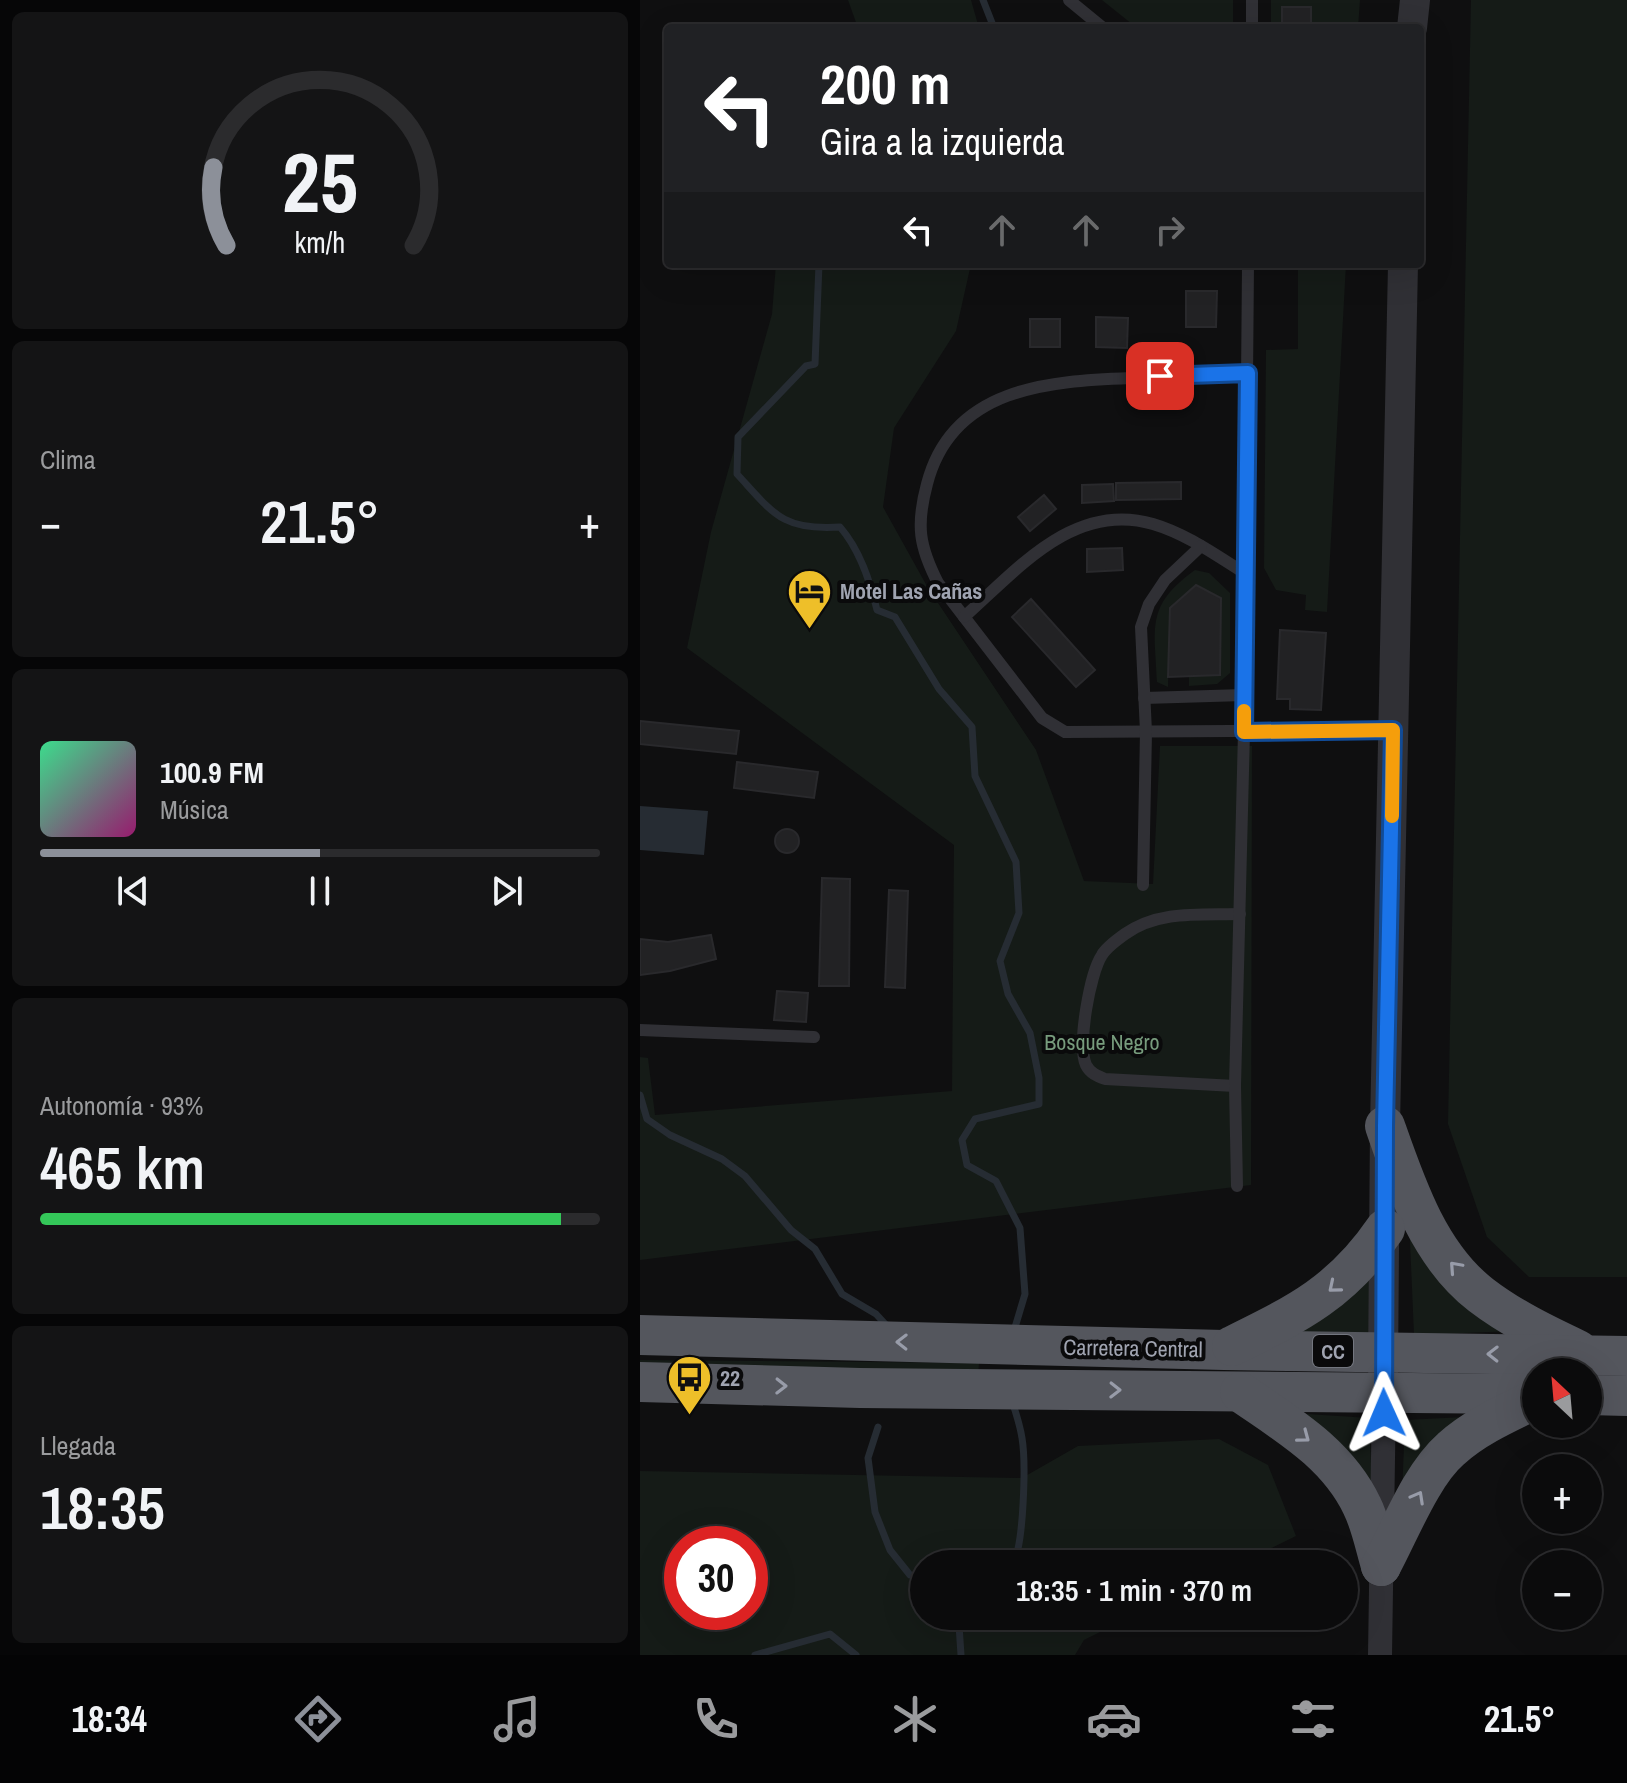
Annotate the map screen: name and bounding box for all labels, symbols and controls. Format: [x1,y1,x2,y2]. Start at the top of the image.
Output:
text: 200 m [820,46,950,121]
icon: left [688,56,792,160]
text: Gira a la izquierda [820,118,1065,166]
text: 25 [282,126,358,238]
icon: left [896,208,940,252]
icon: ahead [980,208,1024,252]
icon: ahead [1064,208,1108,252]
icon: right [1148,208,1192,252]
text: km/h [295,223,345,262]
pin [1126,342,1194,410]
icon: arrive [1138,354,1182,398]
text: Clima [40,442,96,477]
text: 21.5° [260,481,380,562]
text: − [40,492,61,552]
text: + [579,492,600,552]
hotel icon: Motel Las Cañas [785,567,833,630]
place label: Motel Las Cañas [840,576,982,606]
text: 100.9 FM [160,752,264,792]
text: Música [160,792,229,827]
icon: previous [111,869,155,913]
icon: pause [298,869,342,913]
icon: next [485,869,529,913]
park label: Bosque Negro [1044,1027,1160,1057]
text: Autonomía · 93% [40,1088,204,1123]
text: 465 km [40,1127,205,1208]
one-way arrow [1449,1262,1464,1276]
one-way arrow [1328,1277,1343,1292]
street label: Carretera Central [1063,1332,1203,1364]
one-way arrow [895,1333,908,1351]
road number: CC [1313,1335,1353,1367]
one-way arrow [1486,1345,1499,1362]
bus stop icon: 22 [665,1354,713,1417]
north arrow [1522,1358,1602,1438]
map controls [1522,1358,1602,1630]
place label: 22 [720,1363,740,1393]
position arrow [1342,1371,1426,1455]
one-way arrow [775,1378,788,1395]
one-way arrow [1109,1381,1122,1399]
one-way arrow [1295,1427,1310,1442]
text: Llegada [40,1428,116,1463]
button: + [1522,1454,1602,1534]
text: 18:35 [40,1467,165,1548]
one-way arrow [1408,1491,1424,1506]
speed limit sign: 30 [664,1526,768,1630]
button: − [1522,1550,1602,1630]
text: 18:35 · 1 min · 370 m [1016,1570,1252,1610]
icon: directions [290,1691,346,1747]
icon: music [489,1691,545,1747]
icon: phone [688,1691,744,1747]
icon: climate [887,1691,943,1747]
icon: car [1086,1691,1142,1747]
icon: filters [1285,1691,1341,1747]
text: 18:34 [71,1695,147,1743]
text: 21.5° [1484,1695,1556,1743]

